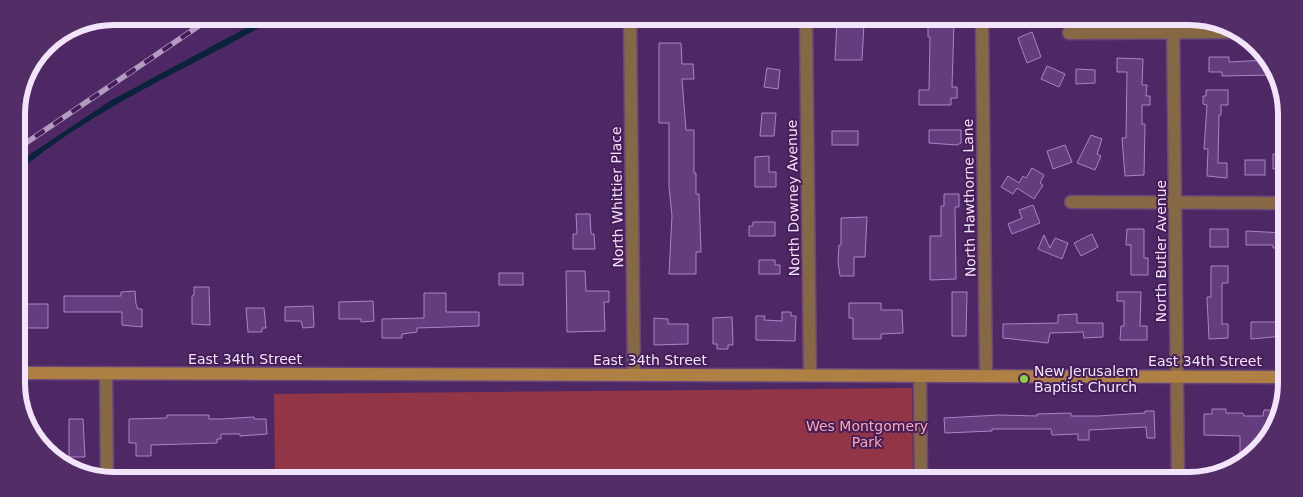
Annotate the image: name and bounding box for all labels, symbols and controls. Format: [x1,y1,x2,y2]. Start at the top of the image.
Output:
street label: North Hawthorne Lane [960,119,978,277]
street label: North Downey Avenue [784,120,802,276]
street label: North Whittier Place [608,126,626,268]
street label: North Butler Avenue [1153,180,1169,322]
street label: East 34th Street [188,351,302,367]
street label: East 34th Street [593,352,707,368]
street label: East 34th Street [1148,353,1262,369]
place label: New Jerusalem Baptist Church [1034,363,1138,395]
marker: New Jerusalem Baptist Church [1018,373,1030,385]
park label: Wes Montgomery Park [806,418,928,450]

